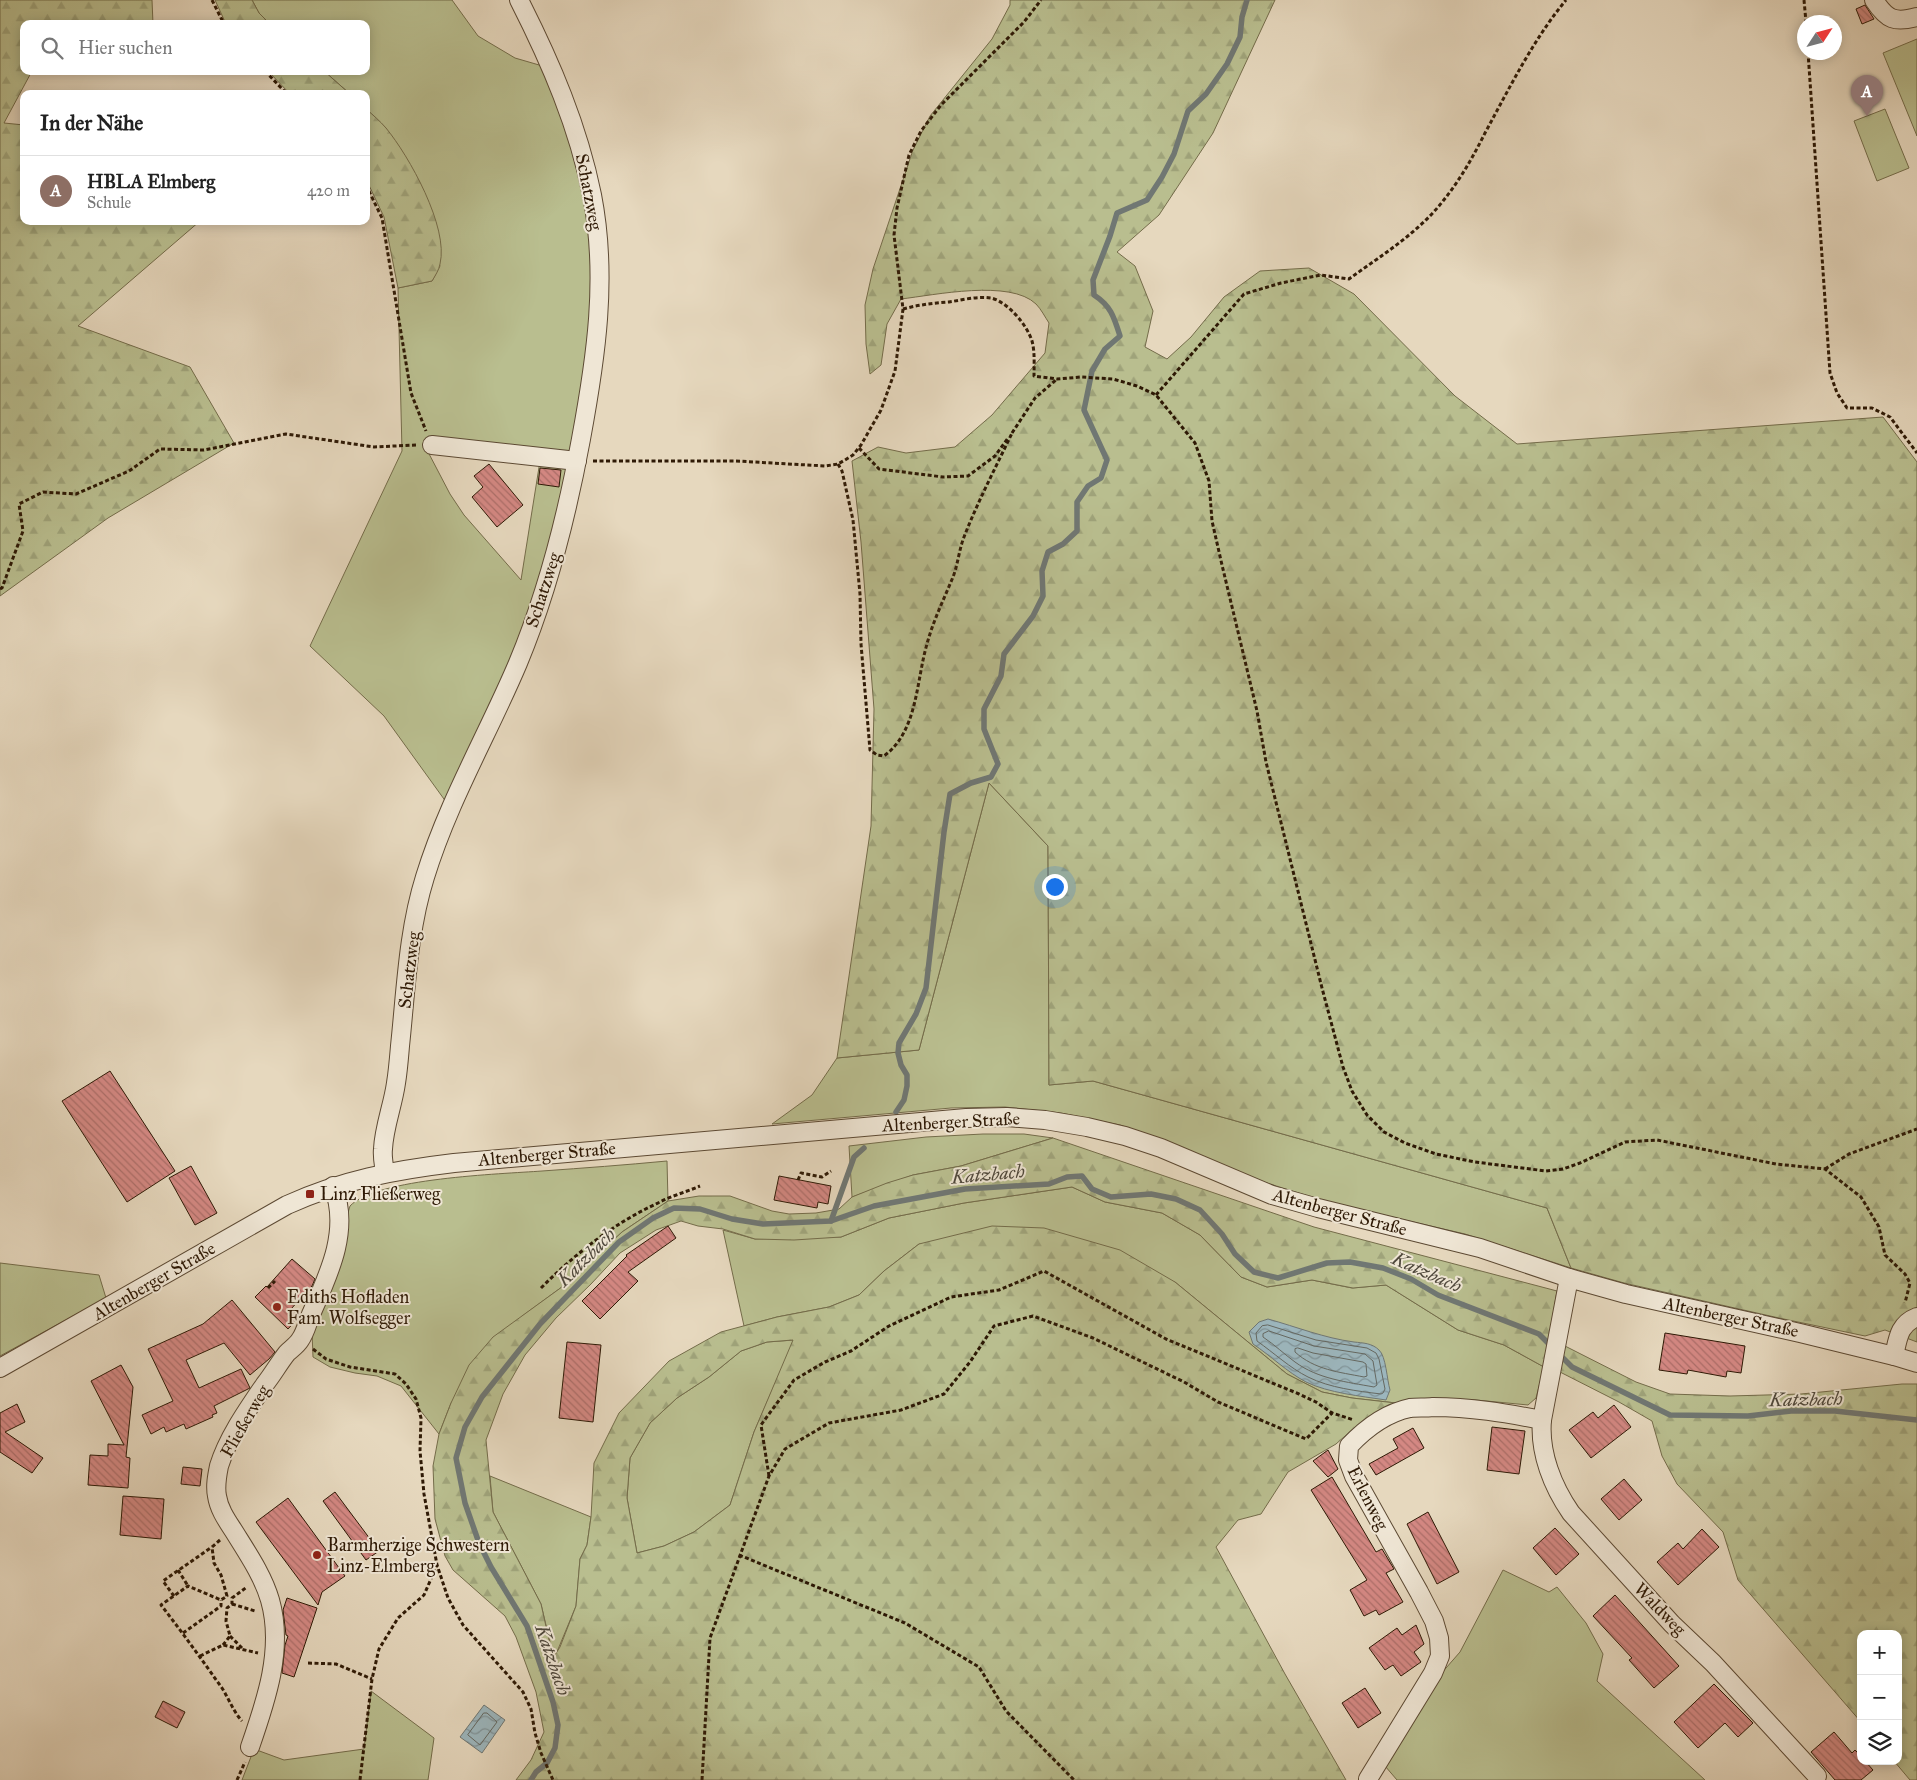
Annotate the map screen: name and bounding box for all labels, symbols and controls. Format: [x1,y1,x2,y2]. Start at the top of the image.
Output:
north arrow [1797,15,1842,60]
search box [20,20,370,75]
icon: search [38,34,66,62]
text: Hier suchen [78,36,172,59]
pin: A [1851,75,1883,116]
text: In der Nähe [40,110,143,136]
street label: Schatzweg [570,152,607,233]
text: HBLA Elmberg [87,170,215,193]
text: A [51,181,61,200]
text: 420 m [307,181,350,200]
text: Schule [87,193,131,212]
street label: Schatzweg [521,549,567,631]
your location [1042,874,1068,900]
street label: Schatzweg [393,929,426,1010]
street label: Altenberger Straße [881,1107,1020,1138]
street label: Altenberger Straße [476,1137,617,1172]
water label: Katzbach [949,1159,1026,1189]
place label: Linz Fließerweg [320,1183,441,1206]
street label: Altenberger Straße [1269,1183,1409,1241]
marker: Linz Fließerweg [304,1188,316,1200]
water label: Katzbach [551,1223,620,1292]
street label: Altenberger Straße [88,1237,220,1326]
water label: Katzbach [1388,1246,1465,1297]
place label: Ediths Hofladen Fam. Wolfsegger [287,1286,410,1330]
street label: Altenberger Straße [1660,1292,1801,1343]
marker: Ediths Hofladen Fam. Wolfsegger [271,1301,283,1313]
street label: Fließerweg [215,1380,276,1462]
water label: Katzbach [1768,1387,1843,1411]
street label: Erlenweg [1342,1462,1394,1535]
place label: Barmherzige Schwestern Linz-Elmberg [327,1534,510,1578]
marker: Barmherzige Schwestern Linz-Elmberg [311,1549,323,1561]
street label: Waldweg [1629,1578,1691,1641]
water label: Katzbach [530,1621,576,1698]
map controls [1857,1630,1902,1765]
button: + [1857,1630,1902,1675]
button: − [1857,1675,1902,1720]
button: layers [1857,1720,1902,1765]

